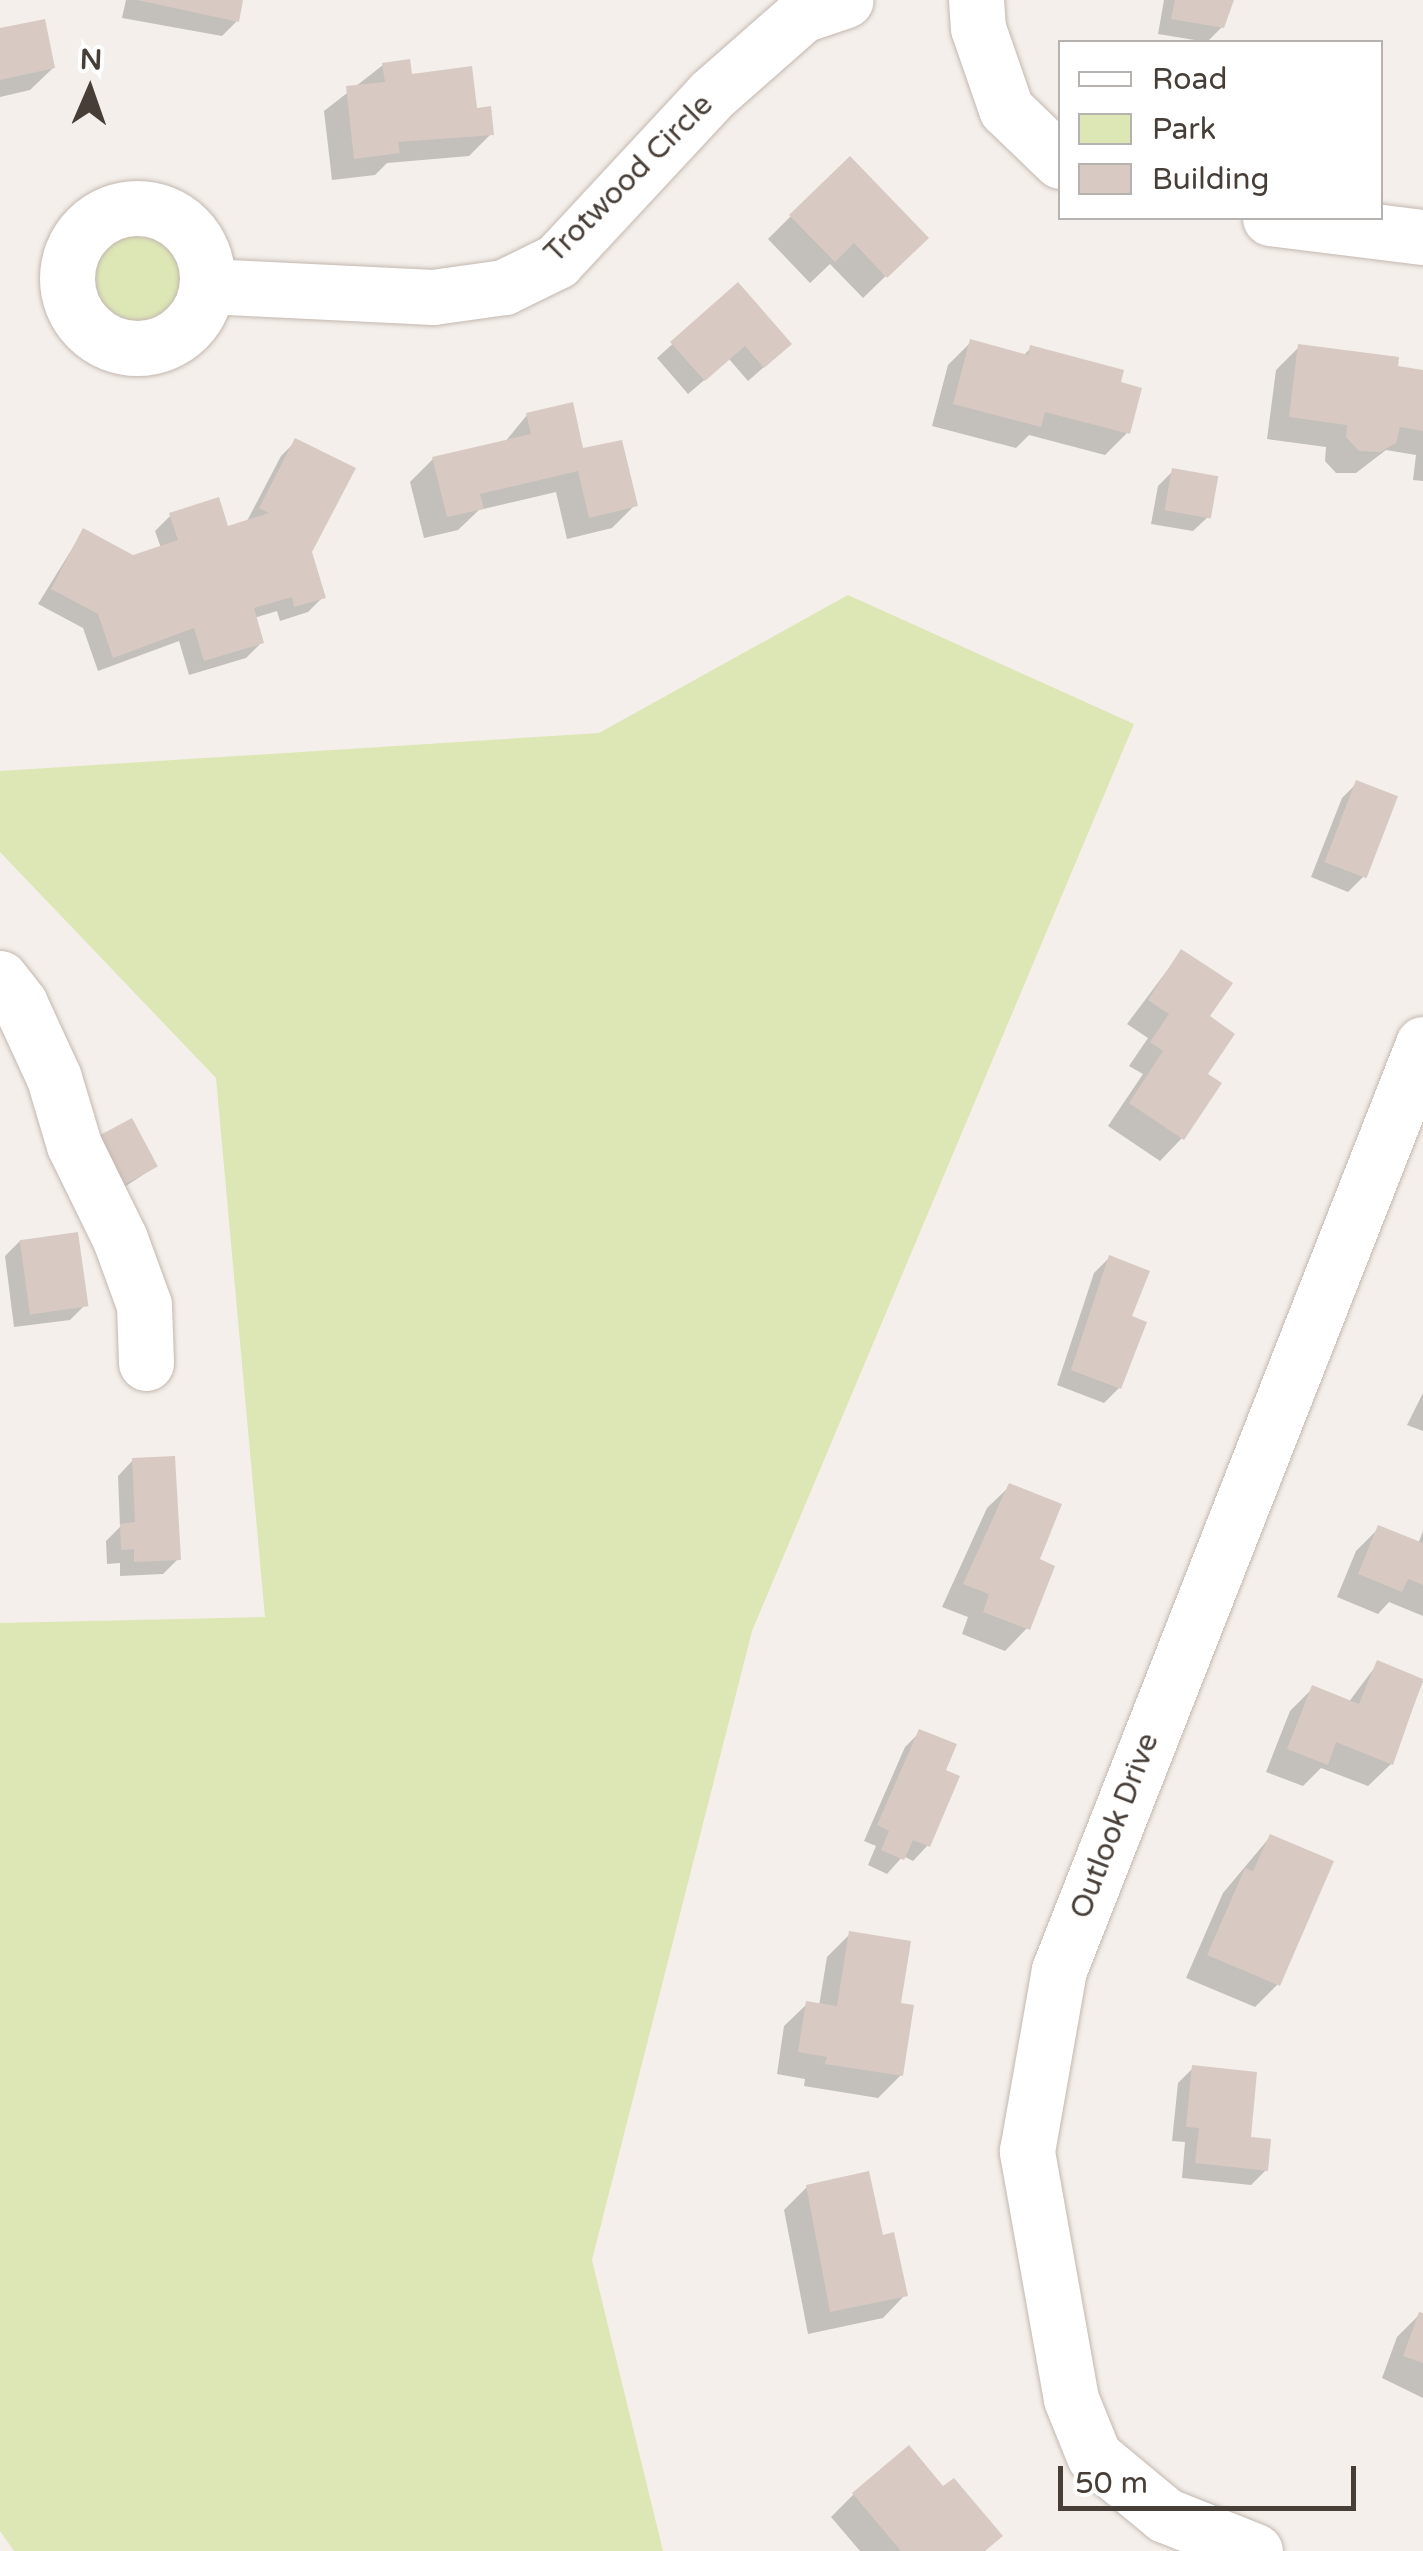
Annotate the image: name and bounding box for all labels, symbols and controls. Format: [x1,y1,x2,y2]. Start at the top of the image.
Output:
north arrow [40,40,140,140]
legend [1058,40,1383,220]
text: N [79,43,103,77]
text: Road [1152,61,1227,98]
street label: Trotwood Circle [537,87,721,271]
text: Park [1152,111,1216,148]
text: Building [1152,161,1269,198]
street label: Outlook Drive [1063,1728,1167,1924]
scale bar [1063,2446,1360,2508]
text: 50 m [1075,2465,1148,2502]

